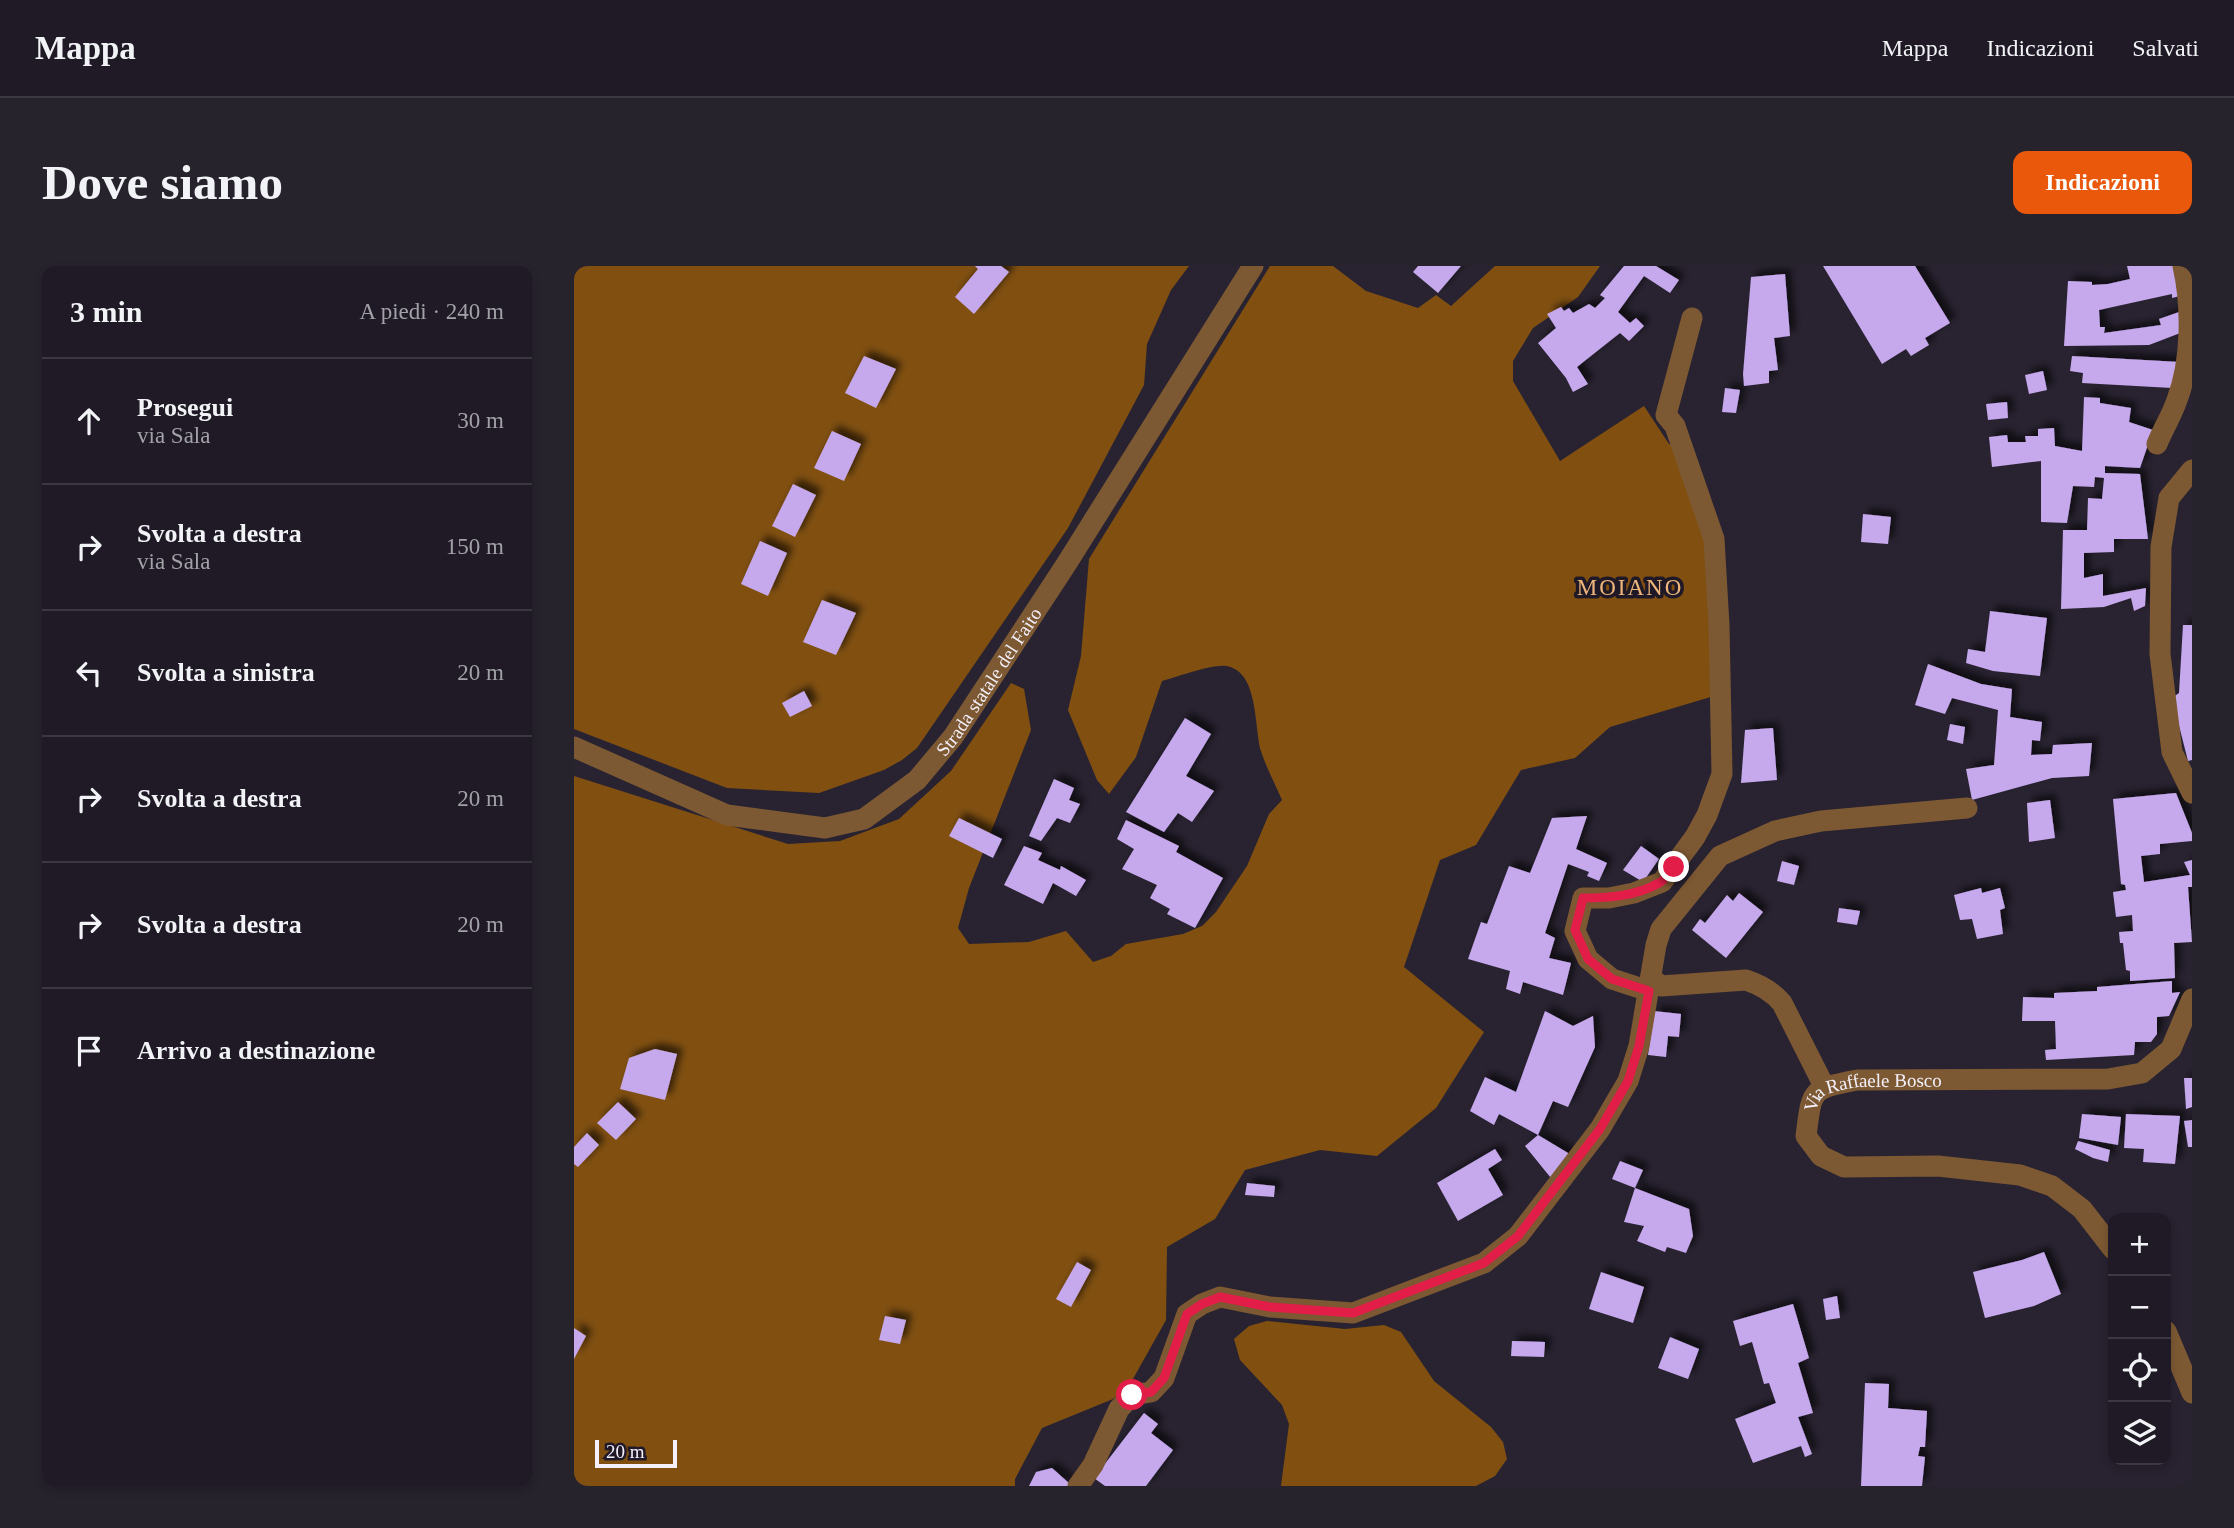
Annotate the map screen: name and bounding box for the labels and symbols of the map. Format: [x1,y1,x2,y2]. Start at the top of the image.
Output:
district label: MOIANO [1577,575,1683,600]
street label: Strada statale del Faito [932,604,1046,760]
route end [1658,851,1689,882]
street label: Via Raffaele Bosco [1800,1070,1942,1114]
route start [1116,1379,1147,1410]
scale bar [595,1437,677,1469]

